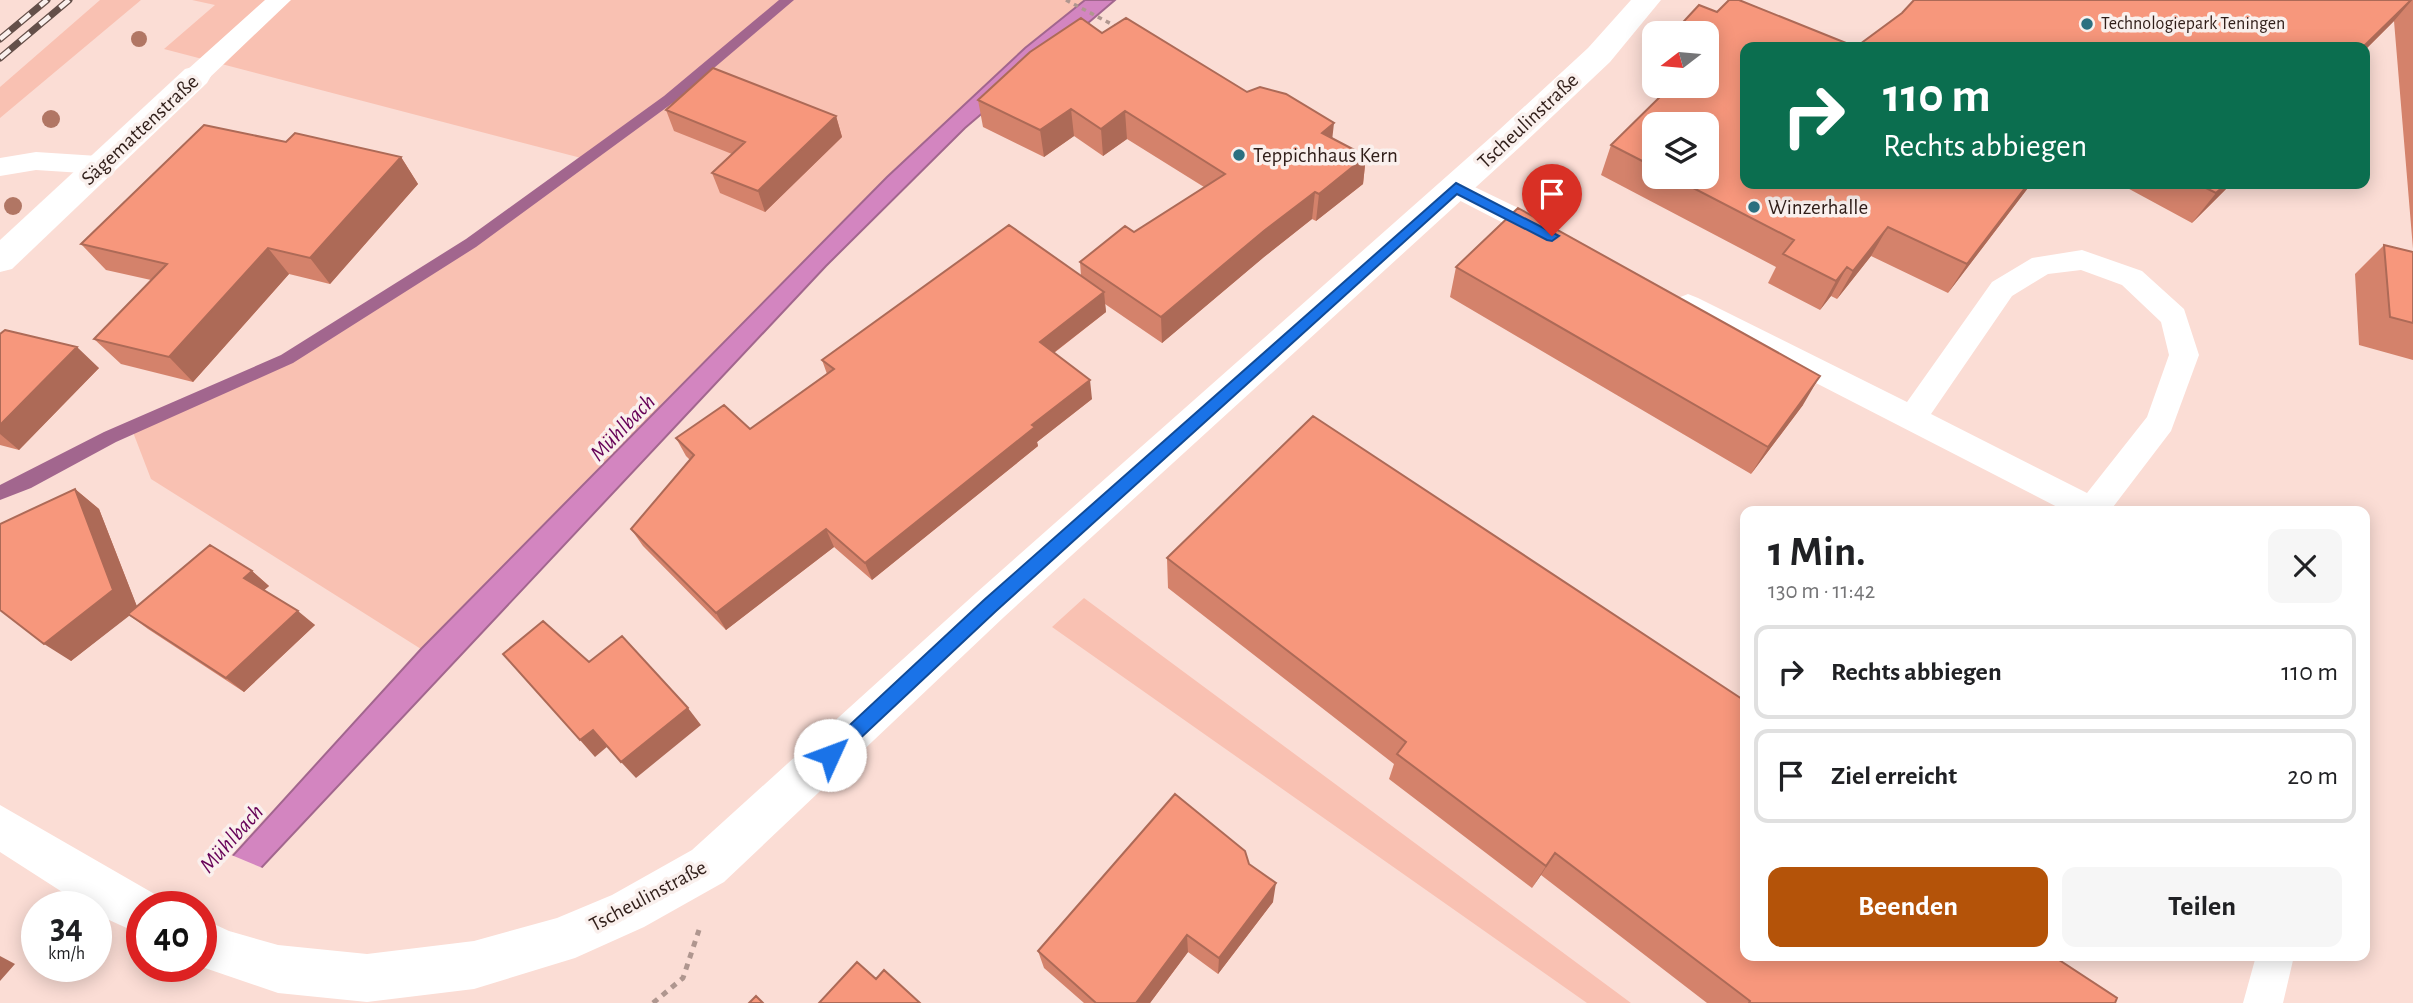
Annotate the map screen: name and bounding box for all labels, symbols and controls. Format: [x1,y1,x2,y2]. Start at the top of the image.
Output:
place label: Technologiepark Teningen [2101,15,2285,33]
marker: Technologiepark Teningen [2079,16,2095,32]
north arrow [1642,21,1718,98]
map controls [1642,21,1719,189]
street label: Tscheulinstraße [1474,69,1582,173]
icon: right [1768,70,1859,161]
street label: Sägemattenstraße [78,71,202,189]
text: 110 m [1883,72,1991,121]
button: layers [1642,112,1719,189]
text: Rechts abbiegen [1883,130,2087,162]
place label: Teppichhaus Kern [1253,145,1398,166]
marker: Teppichhaus Kern [1231,147,1247,163]
pin [1522,164,1582,236]
icon: arrive [1533,175,1571,213]
place label: Winzerhalle [1768,197,1868,218]
marker: Winzerhalle [1746,199,1762,215]
water label: Mühlbach [586,390,660,466]
button: close [2268,529,2342,603]
text: 1 Min. [1768,531,1866,573]
text: 130 m · 11:42 [1768,580,1875,603]
icon: right [1772,653,1810,691]
text: Rechts abbiegen [1831,659,2002,685]
text: 110 m [2281,659,2338,685]
position arrow [793,718,867,792]
icon: arrive [1772,757,1810,795]
text: Ziel erreicht [1831,763,1957,789]
text: 20 m [2287,763,2338,789]
water label: Mühlbach [196,800,268,878]
street label: Tscheulinstraße [586,856,710,936]
button: Beenden [1768,867,2048,947]
button: Teilen [2062,867,2342,947]
speed limit sign: 40 [126,891,217,982]
text: 34 [50,910,83,945]
text: km/h [48,945,85,963]

